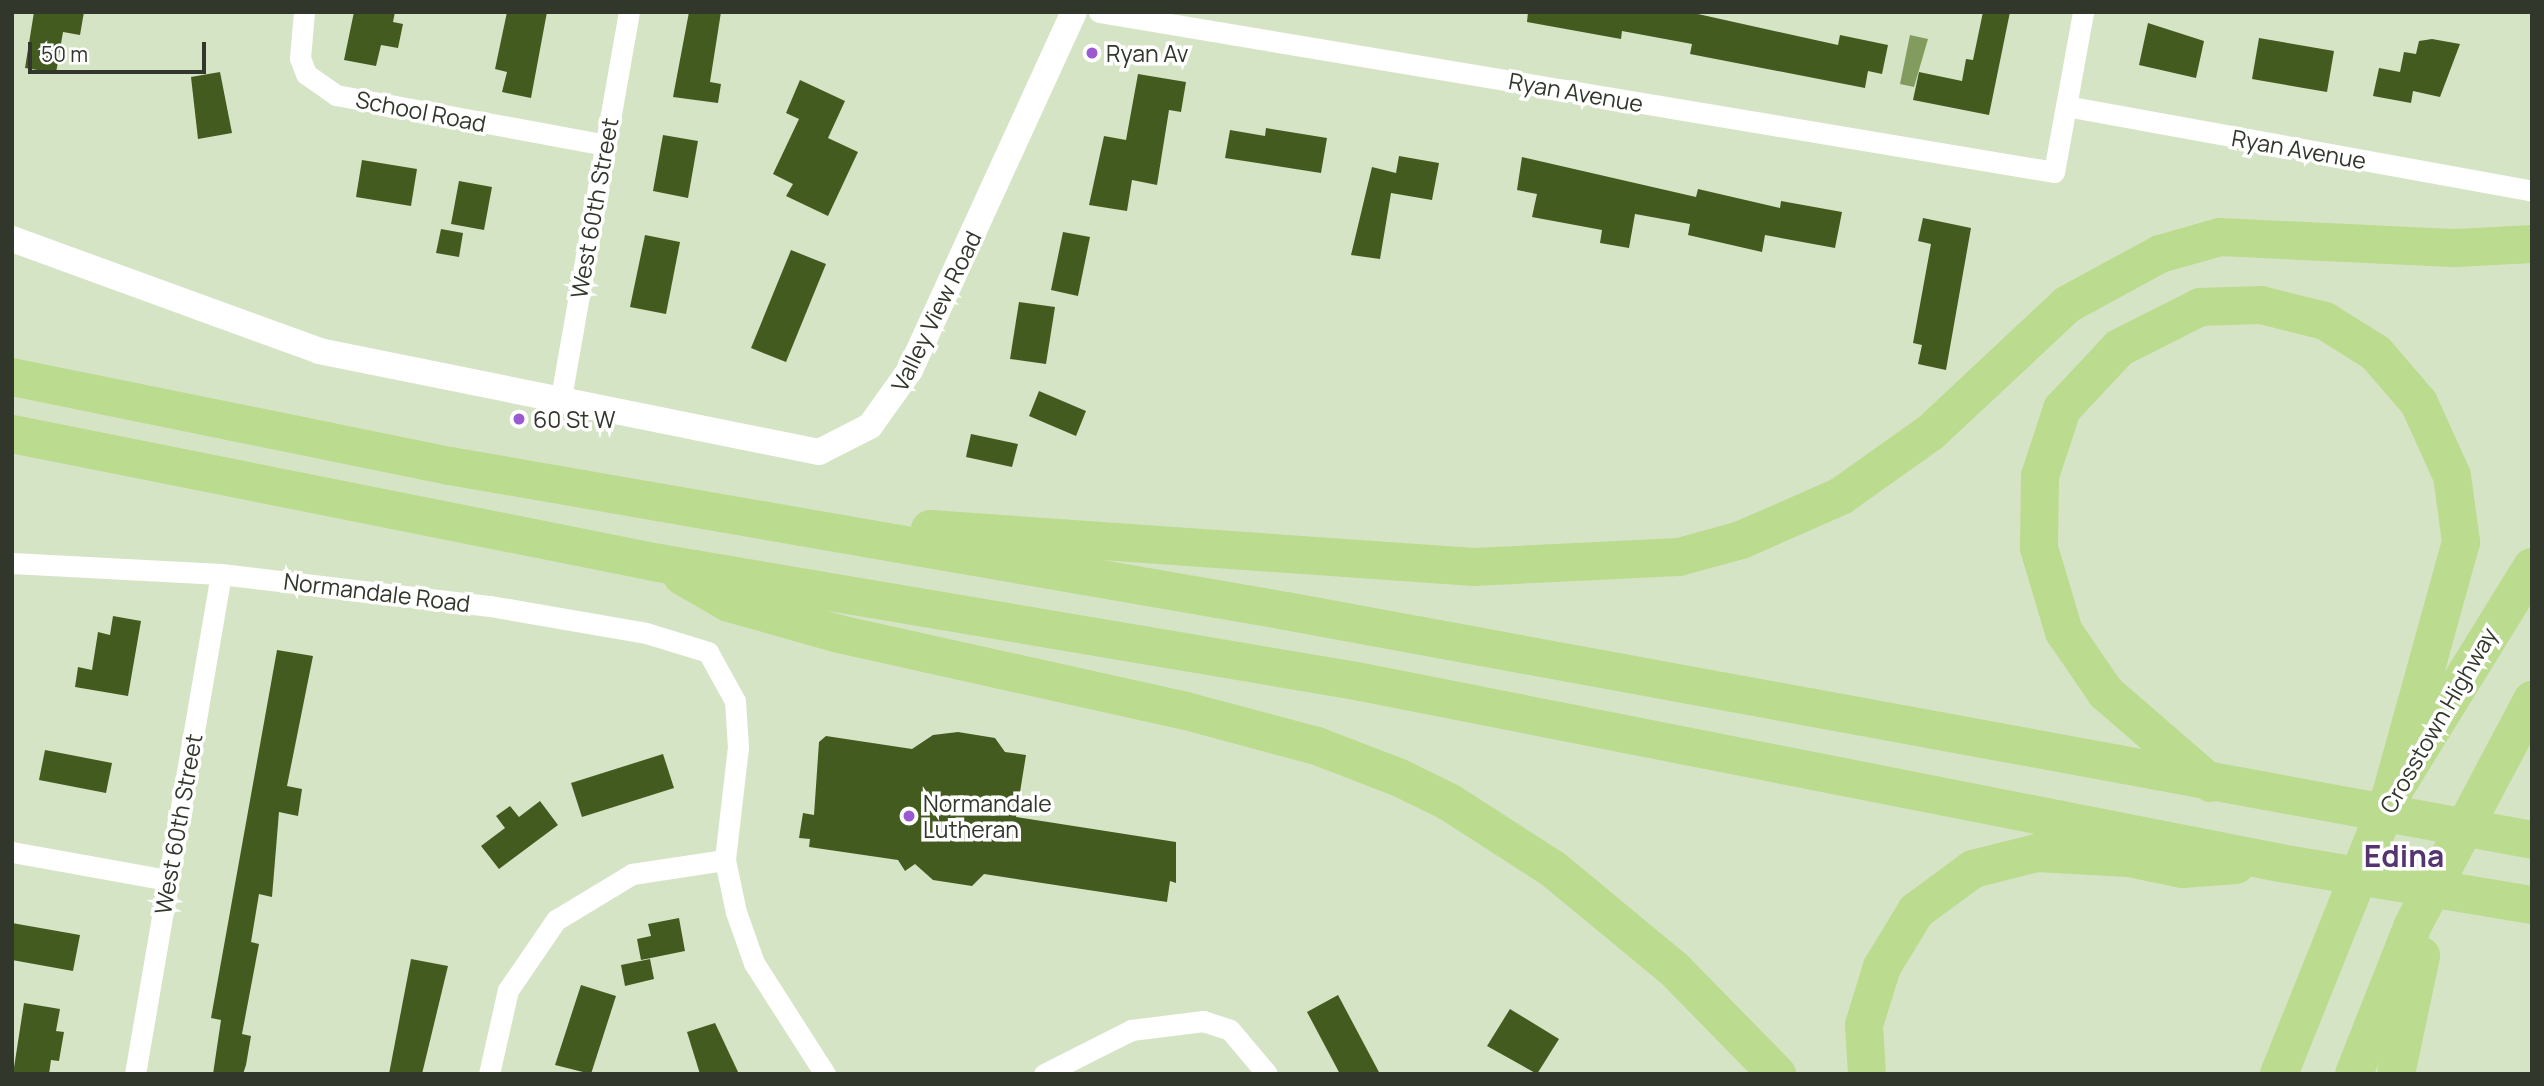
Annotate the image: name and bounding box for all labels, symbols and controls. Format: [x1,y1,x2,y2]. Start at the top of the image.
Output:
scale bar [32,28,210,72]
place label: Ryan Av [1106,39,1189,67]
text: 50 m [41,40,88,68]
marker: Ryan Av [1084,45,1100,61]
street label: Ryan Avenue [1507,67,1645,117]
street label: School Road [353,85,489,137]
street label: West 60th Street [565,116,623,300]
street label: Ryan Avenue [2230,124,2368,174]
street label: Valley View Road [885,226,987,396]
place label: 60 St W [533,405,615,433]
marker: 60 St W [511,411,527,427]
street label: Normandale Road [282,567,472,617]
street label: Crosstown Highway [2374,622,2502,818]
street label: West 60th Street [149,732,207,916]
place label: Normandale Lutheran [923,789,1052,843]
marker: Normandale Lutheran [901,808,917,824]
district label: Edina [2364,838,2444,874]

